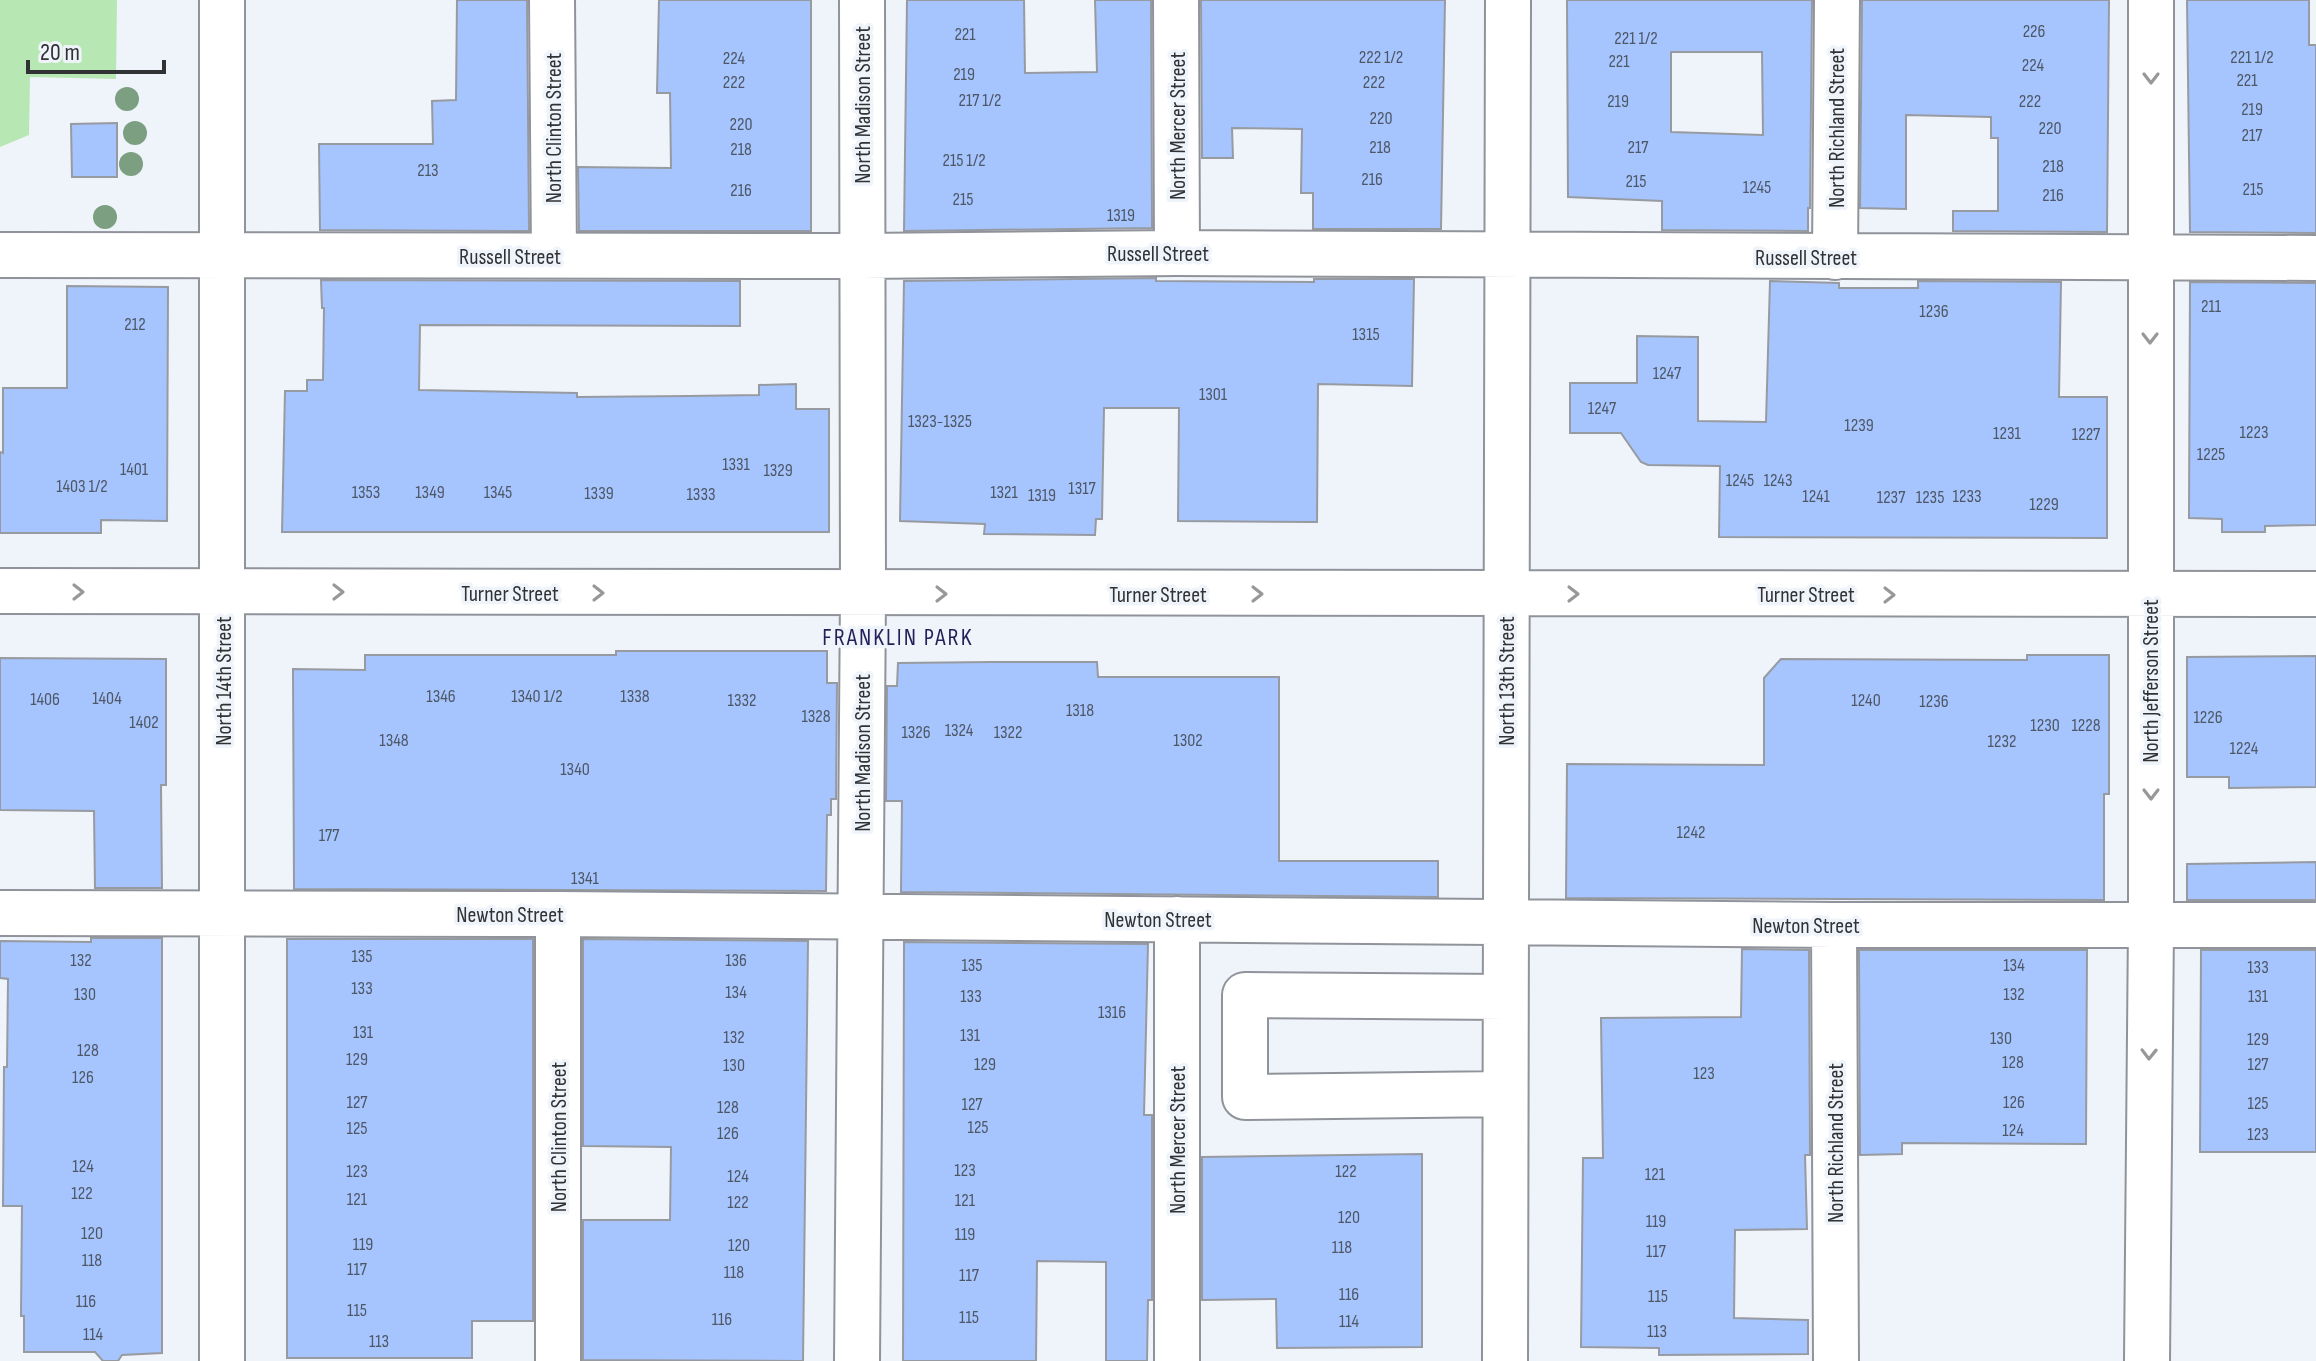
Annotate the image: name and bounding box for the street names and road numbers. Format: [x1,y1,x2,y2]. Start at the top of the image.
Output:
street label: North Madison Street [850,26,877,184]
street label: North Richland Street [1824,48,1851,208]
street label: North Clinton Street [541,52,568,203]
street label: North Mercer Street [1165,52,1192,200]
street label: Russell Street [1107,241,1209,268]
street label: Russell Street [459,244,561,271]
street label: Russell Street [1755,245,1857,272]
street label: Turner Street [461,581,559,608]
street label: Turner Street [1109,582,1207,609]
street label: Turner Street [1757,582,1855,609]
street label: North Jefferson Street [2138,599,2165,763]
street label: North 14th Street [211,616,238,746]
street label: North 13th Street [1494,616,1521,746]
street label: North Madison Street [850,674,877,832]
street label: Newton Street [456,902,564,929]
street label: Newton Street [1104,907,1212,934]
street label: Newton Street [1752,913,1860,940]
street label: North Clinton Street [546,1061,573,1212]
street label: North Richland Street [1823,1063,1850,1223]
street label: North Mercer Street [1165,1066,1192,1214]

